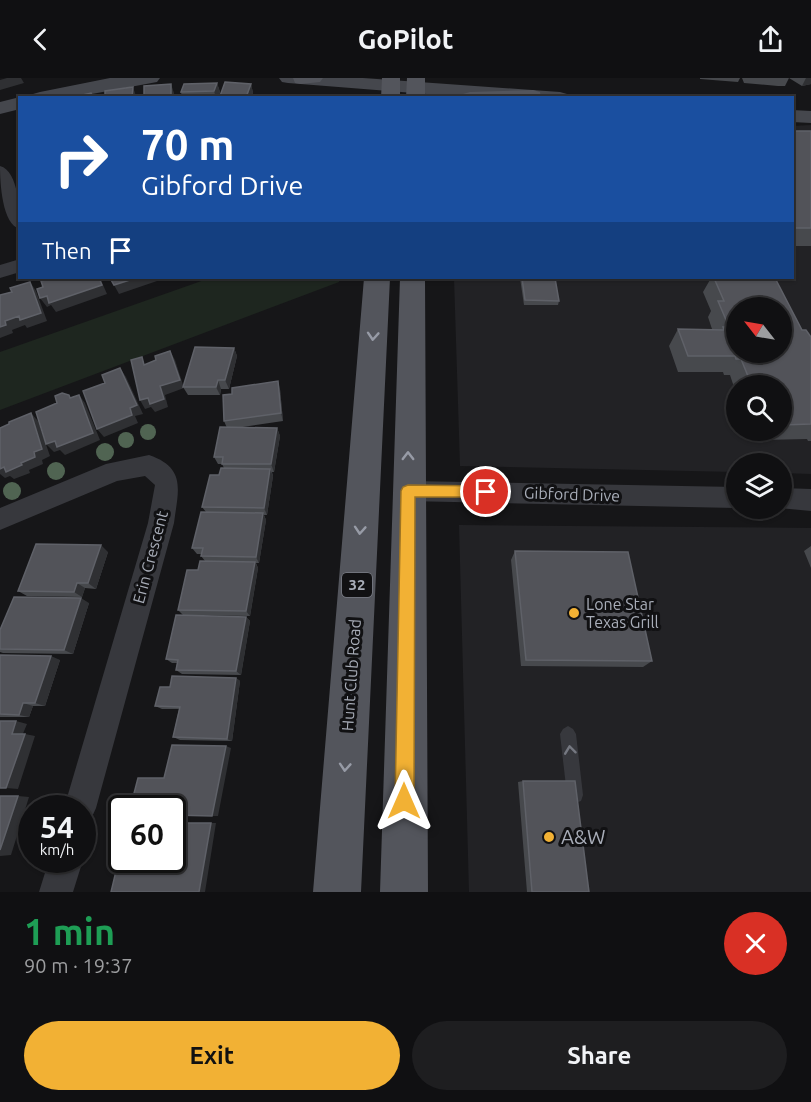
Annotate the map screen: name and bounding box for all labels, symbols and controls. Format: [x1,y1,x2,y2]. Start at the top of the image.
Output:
icon: back [24,23,57,56]
icon: share [754,23,787,56]
text: GoPilot [358,24,453,54]
icon: right [42,120,120,198]
text: 70 m [141,121,235,168]
text: Gibford Drive [141,170,303,200]
icon: arrive [104,234,137,267]
text: Then [42,238,92,263]
north arrow [726,297,792,363]
map controls [726,297,792,519]
one-way arrow [367,331,380,340]
button: search [726,375,792,441]
one-way arrow [402,451,414,460]
button: layers [726,453,792,519]
pin [460,466,511,517]
icon: arrive [469,475,502,508]
street label: Gibford Drive [524,483,620,505]
street label: Erin Crescent [129,508,171,605]
one-way arrow [354,526,367,535]
road number: 32 [342,573,372,597]
place label: Lone Star Texas Grill [586,595,659,631]
marker: Lone Star Texas Grill [567,606,581,620]
street label: Hunt Club Road [338,618,364,732]
one-way arrow [564,746,577,755]
one-way arrow [339,763,352,772]
position arrow [372,769,436,833]
speed limit sign: 60 [108,795,186,873]
text: 54 [40,810,74,844]
place label: A&W [561,825,606,848]
marker: A&W [542,830,556,844]
text: km/h [40,841,74,858]
text: 1 min [24,911,115,952]
button: close [724,912,787,975]
text: 90 m · 19:37 [24,954,133,977]
button: Exit [24,1021,400,1090]
button: Share [412,1021,787,1090]

